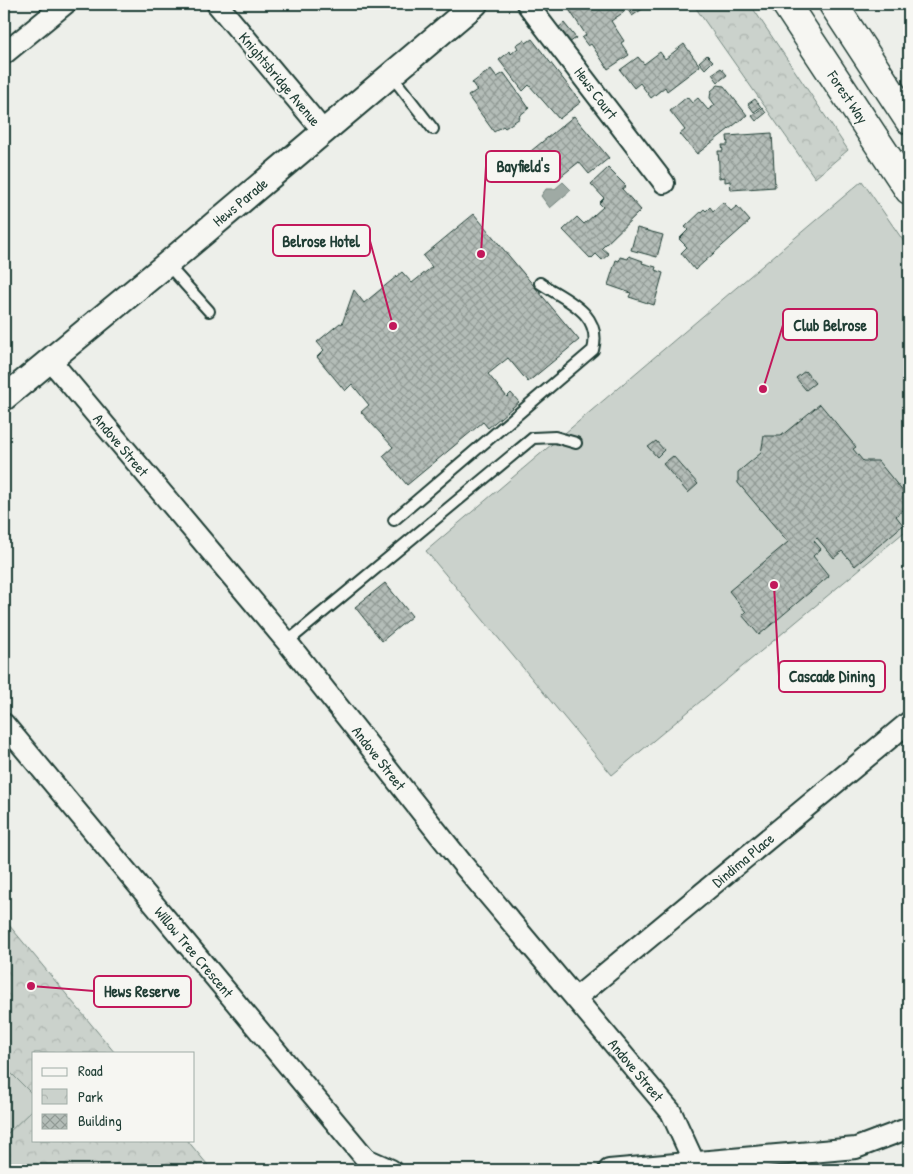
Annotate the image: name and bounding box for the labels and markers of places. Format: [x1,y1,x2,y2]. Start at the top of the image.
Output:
callout: Bayfield's [486,151,560,182]
callout: Belrose Hotel [273,225,370,256]
callout: Club Belrose [783,309,877,340]
callout: Cascade Dining [779,661,885,692]
callout: Hews Reserve [94,976,191,1007]

